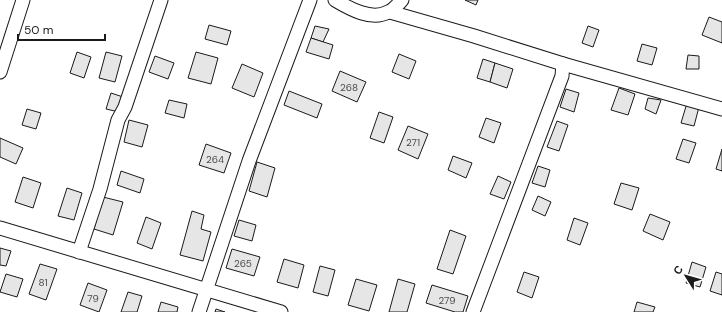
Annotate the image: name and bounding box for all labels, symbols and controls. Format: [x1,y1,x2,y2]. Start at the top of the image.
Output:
scale bar [18,16,105,42]
text: 50 m [24,22,53,38]
house number: 268 [340,81,358,94]
house number: 271 [406,136,420,149]
house number: 264 [206,153,224,166]
north arrow [666,256,706,296]
house number: 265 [234,257,252,270]
text: С [670,263,686,277]
house number: 81 [39,276,48,289]
house number: 79 [87,292,99,305]
house number: 279 [439,294,455,307]

